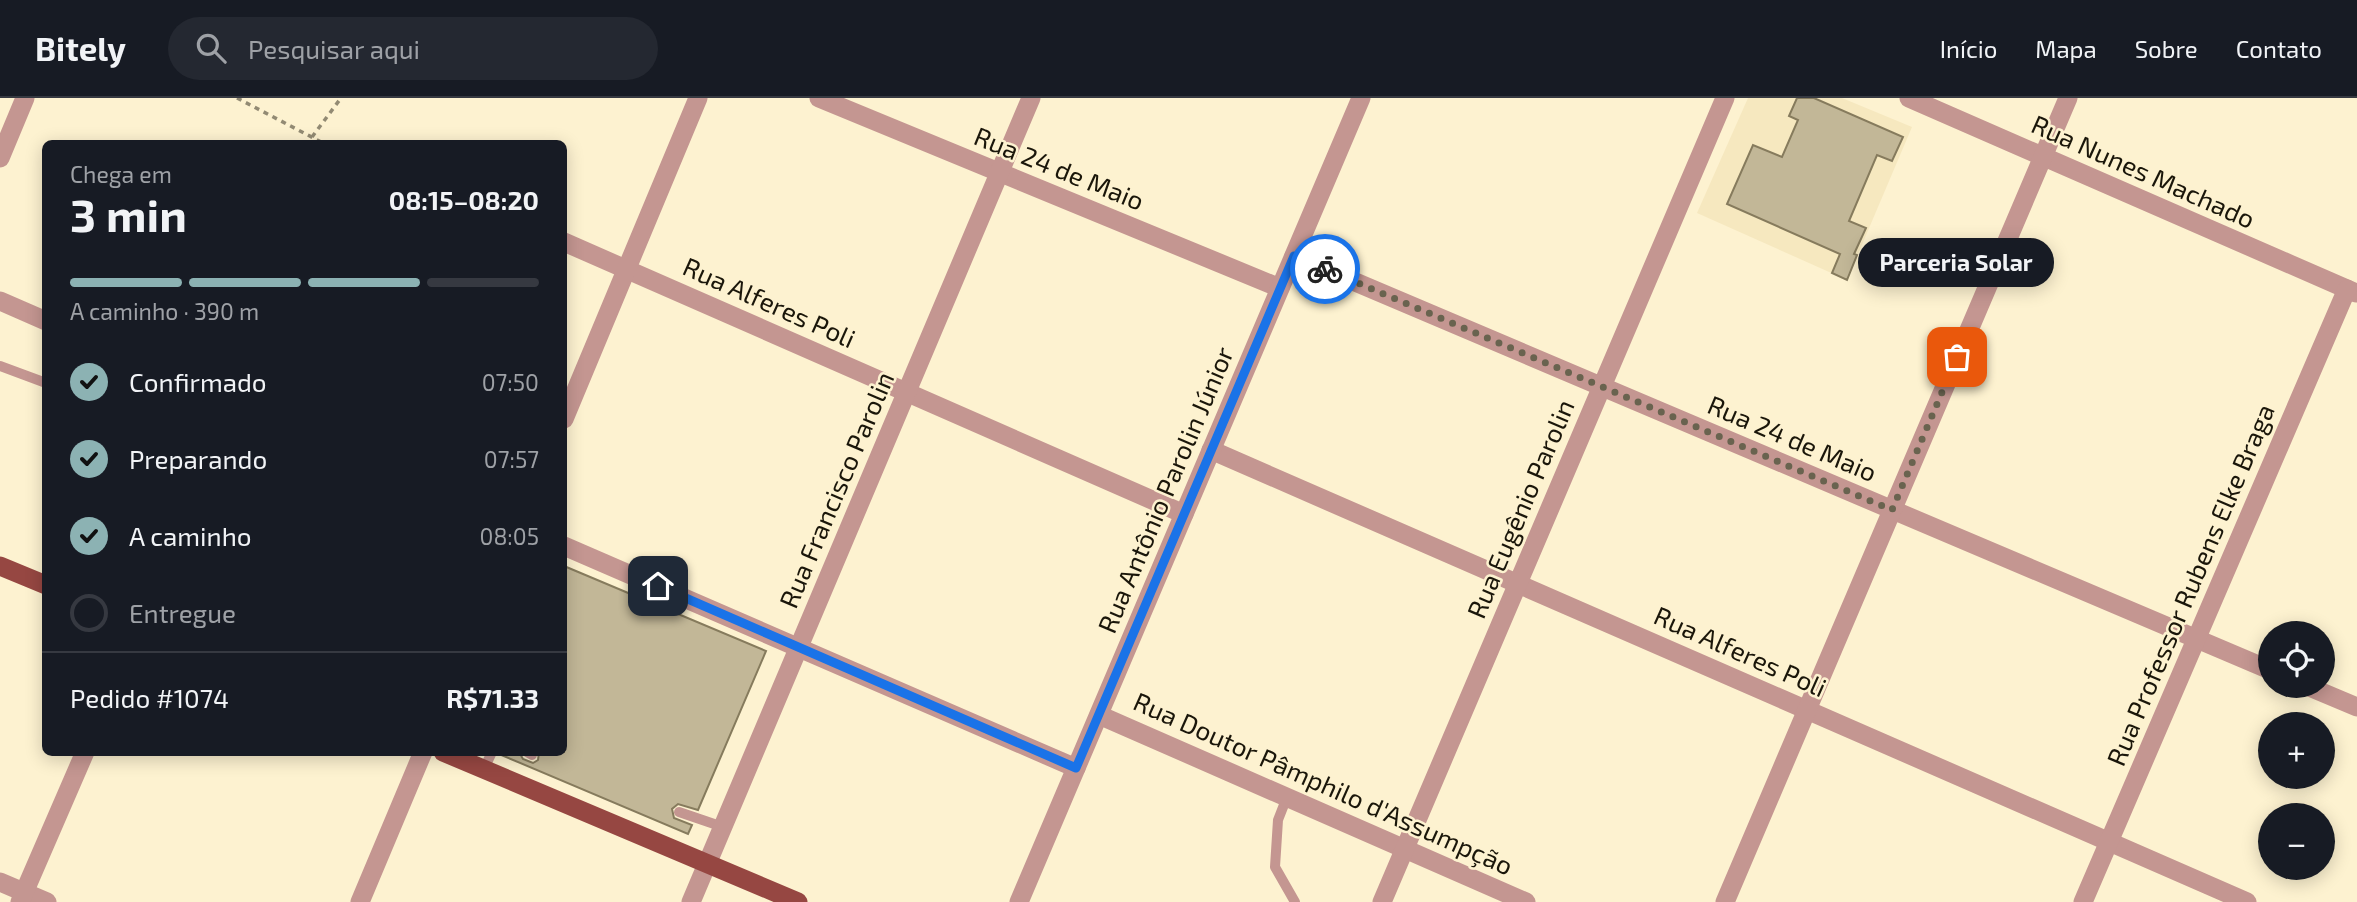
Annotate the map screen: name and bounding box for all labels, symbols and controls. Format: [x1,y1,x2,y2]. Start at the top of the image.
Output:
search box [168,17,658,80]
text: Bitely [35,28,126,68]
icon: search [192,29,230,67]
text: Pesquisar aqui [248,33,420,64]
text: Início [1940,34,1997,63]
text: Mapa [2035,34,2097,63]
text: Sobre [2135,34,2198,63]
text: Contato [2236,34,2322,63]
street label: Rua Nunes Machado [2027,107,2260,234]
street label: Rua 24 de Maio [970,119,1149,216]
text: Chega em [70,160,172,188]
text: 08:15–08:20 [389,184,539,215]
text: 3 min [70,186,187,241]
courier [1290,234,1360,304]
callout: Parceria Solar [1859,238,2055,287]
text: Parceria Solar [1879,248,2033,276]
street label: Rua Alferes Poli [679,250,860,353]
icon: bike [1306,250,1344,288]
text: A caminho · 390 m [70,297,259,325]
pin [1927,327,1987,387]
icon: bag [1938,338,1976,376]
street label: Rua Antônio Parolin Júnior [1090,342,1239,637]
icon: check [70,363,108,401]
text: Confirmado [129,366,267,397]
street label: Rua Francisco Parolin [772,367,899,612]
text: 07:50 [482,368,539,396]
street label: Rua 24 de Maio [1704,388,1882,487]
street label: Rua Eugênio Parolin [1460,394,1580,622]
street label: Rua Professor Rubens Elke Braga [2099,399,2280,770]
icon: check [70,440,108,478]
text: Preparando [129,443,267,474]
text: 07:57 [484,445,539,473]
icon: check [70,517,108,555]
text: A caminho [129,520,252,551]
text: 08:05 [480,522,539,550]
pin [628,556,688,616]
icon: home [639,567,677,605]
text: Entregue [129,597,236,628]
street label: Rua Alferes Poli [1650,599,1831,702]
map controls [2258,621,2335,880]
button: locate [2258,621,2335,698]
text: Pedido #1074 [70,682,229,713]
text: R$71.33 [446,682,539,713]
street label: Rua Doutor Pâmphilo d'Assumpção [1128,685,1518,882]
button: + [2258,712,2335,789]
button: − [2258,803,2335,880]

